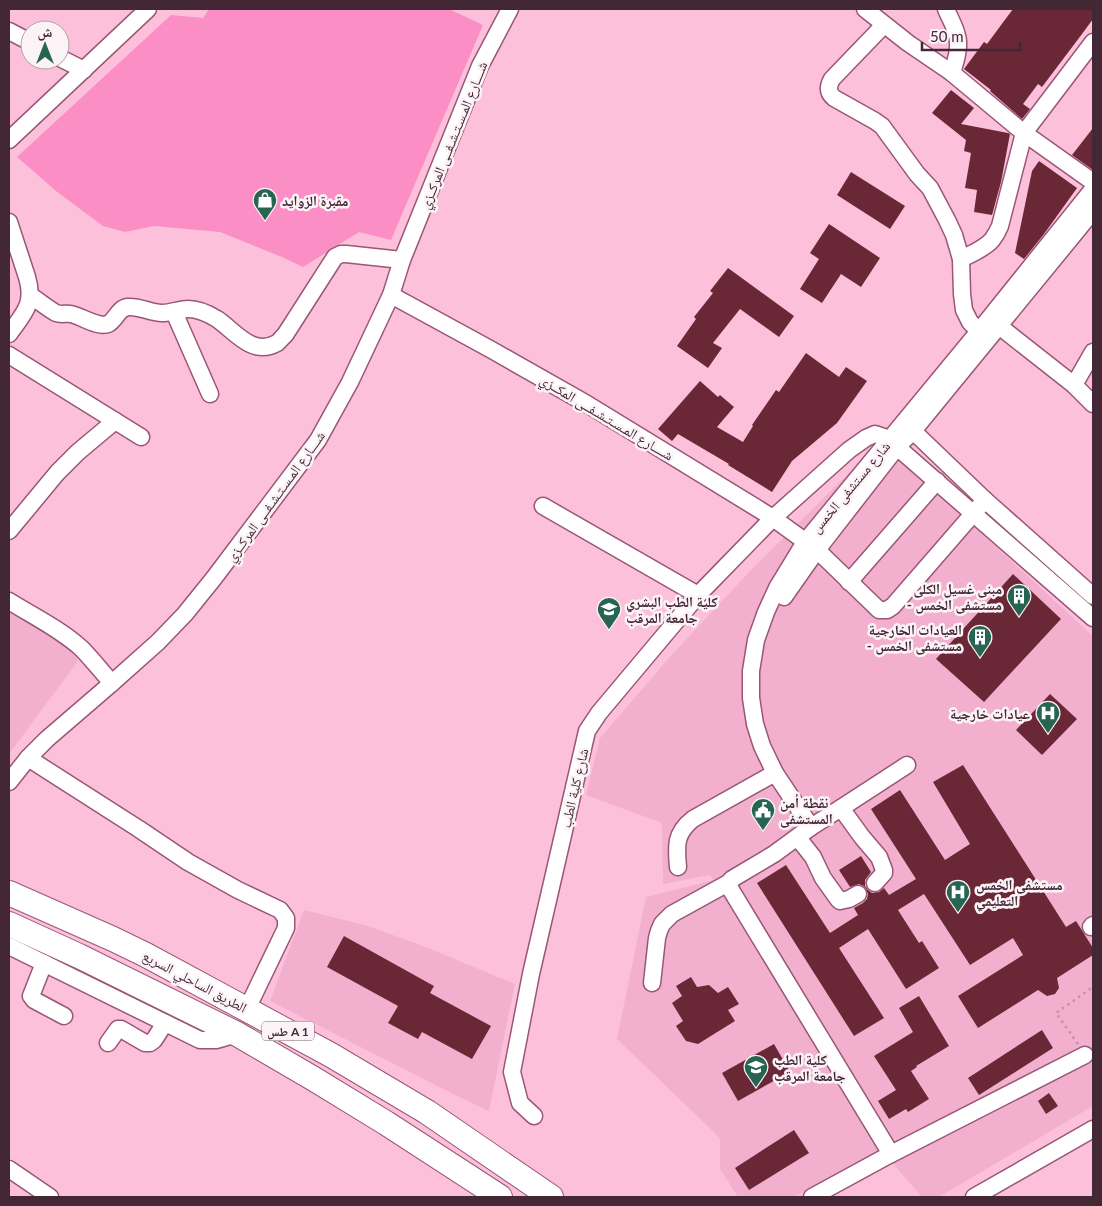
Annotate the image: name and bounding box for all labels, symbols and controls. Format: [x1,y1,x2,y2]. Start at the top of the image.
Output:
north arrow [20,20,70,70]
scale bar [922,20,1020,52]
text: ش [38,23,53,41]
text: 50 m [930,27,964,45]
street label: شــــارع المـسـتـشـفــى المركــزي [416,59,494,213]
shop icon: مقبرة الزوايد [252,187,278,221]
place label: مقبرة الزوايد [282,192,348,209]
street label: شــــارع المـسـتـشـفــى المكــزي [535,370,677,467]
street label: شــــارع المـسـتـشـفــى المركــزي [222,427,331,567]
street label: شارع مستشفى الخمس [807,438,895,538]
place label: مبنى غسيل الكلى - مستشفى الخمس [907,580,1002,614]
building icon: مبنى غسيل الكلى - مستشفى الخمس [1006,583,1032,617]
place label: كلية الطب البشري جامعة المرقب [626,593,718,626]
school or university icon: كلية الطب البشري جامعة المرقب [596,596,622,630]
place label: العيادات الخارجية - مستشفى الخمس [867,621,962,655]
building icon: العيادات الخارجية - مستشفى الخمس [967,624,993,658]
hospital icon: عيادات خارجية [1035,700,1061,734]
place label: عيادات خارجية [950,705,1030,722]
street label: شارع كلية الطب [557,747,593,830]
place label: نقطة أمن المستشفى [780,794,833,828]
public building icon: نقطة أمن المستشفى [750,797,776,831]
place label: مستشفى الخمس التعليمي [976,876,1063,912]
hospital icon: مستشفى الخمس التعليمي [945,879,971,913]
street label: الطريق الساحلي السريع [138,946,250,1019]
road number: طس A 1 [262,1021,314,1040]
place label: كلية الطب جامعة المرقب [774,1051,846,1084]
school or university icon: كلية الطب جامعة المرقب [743,1054,769,1088]

